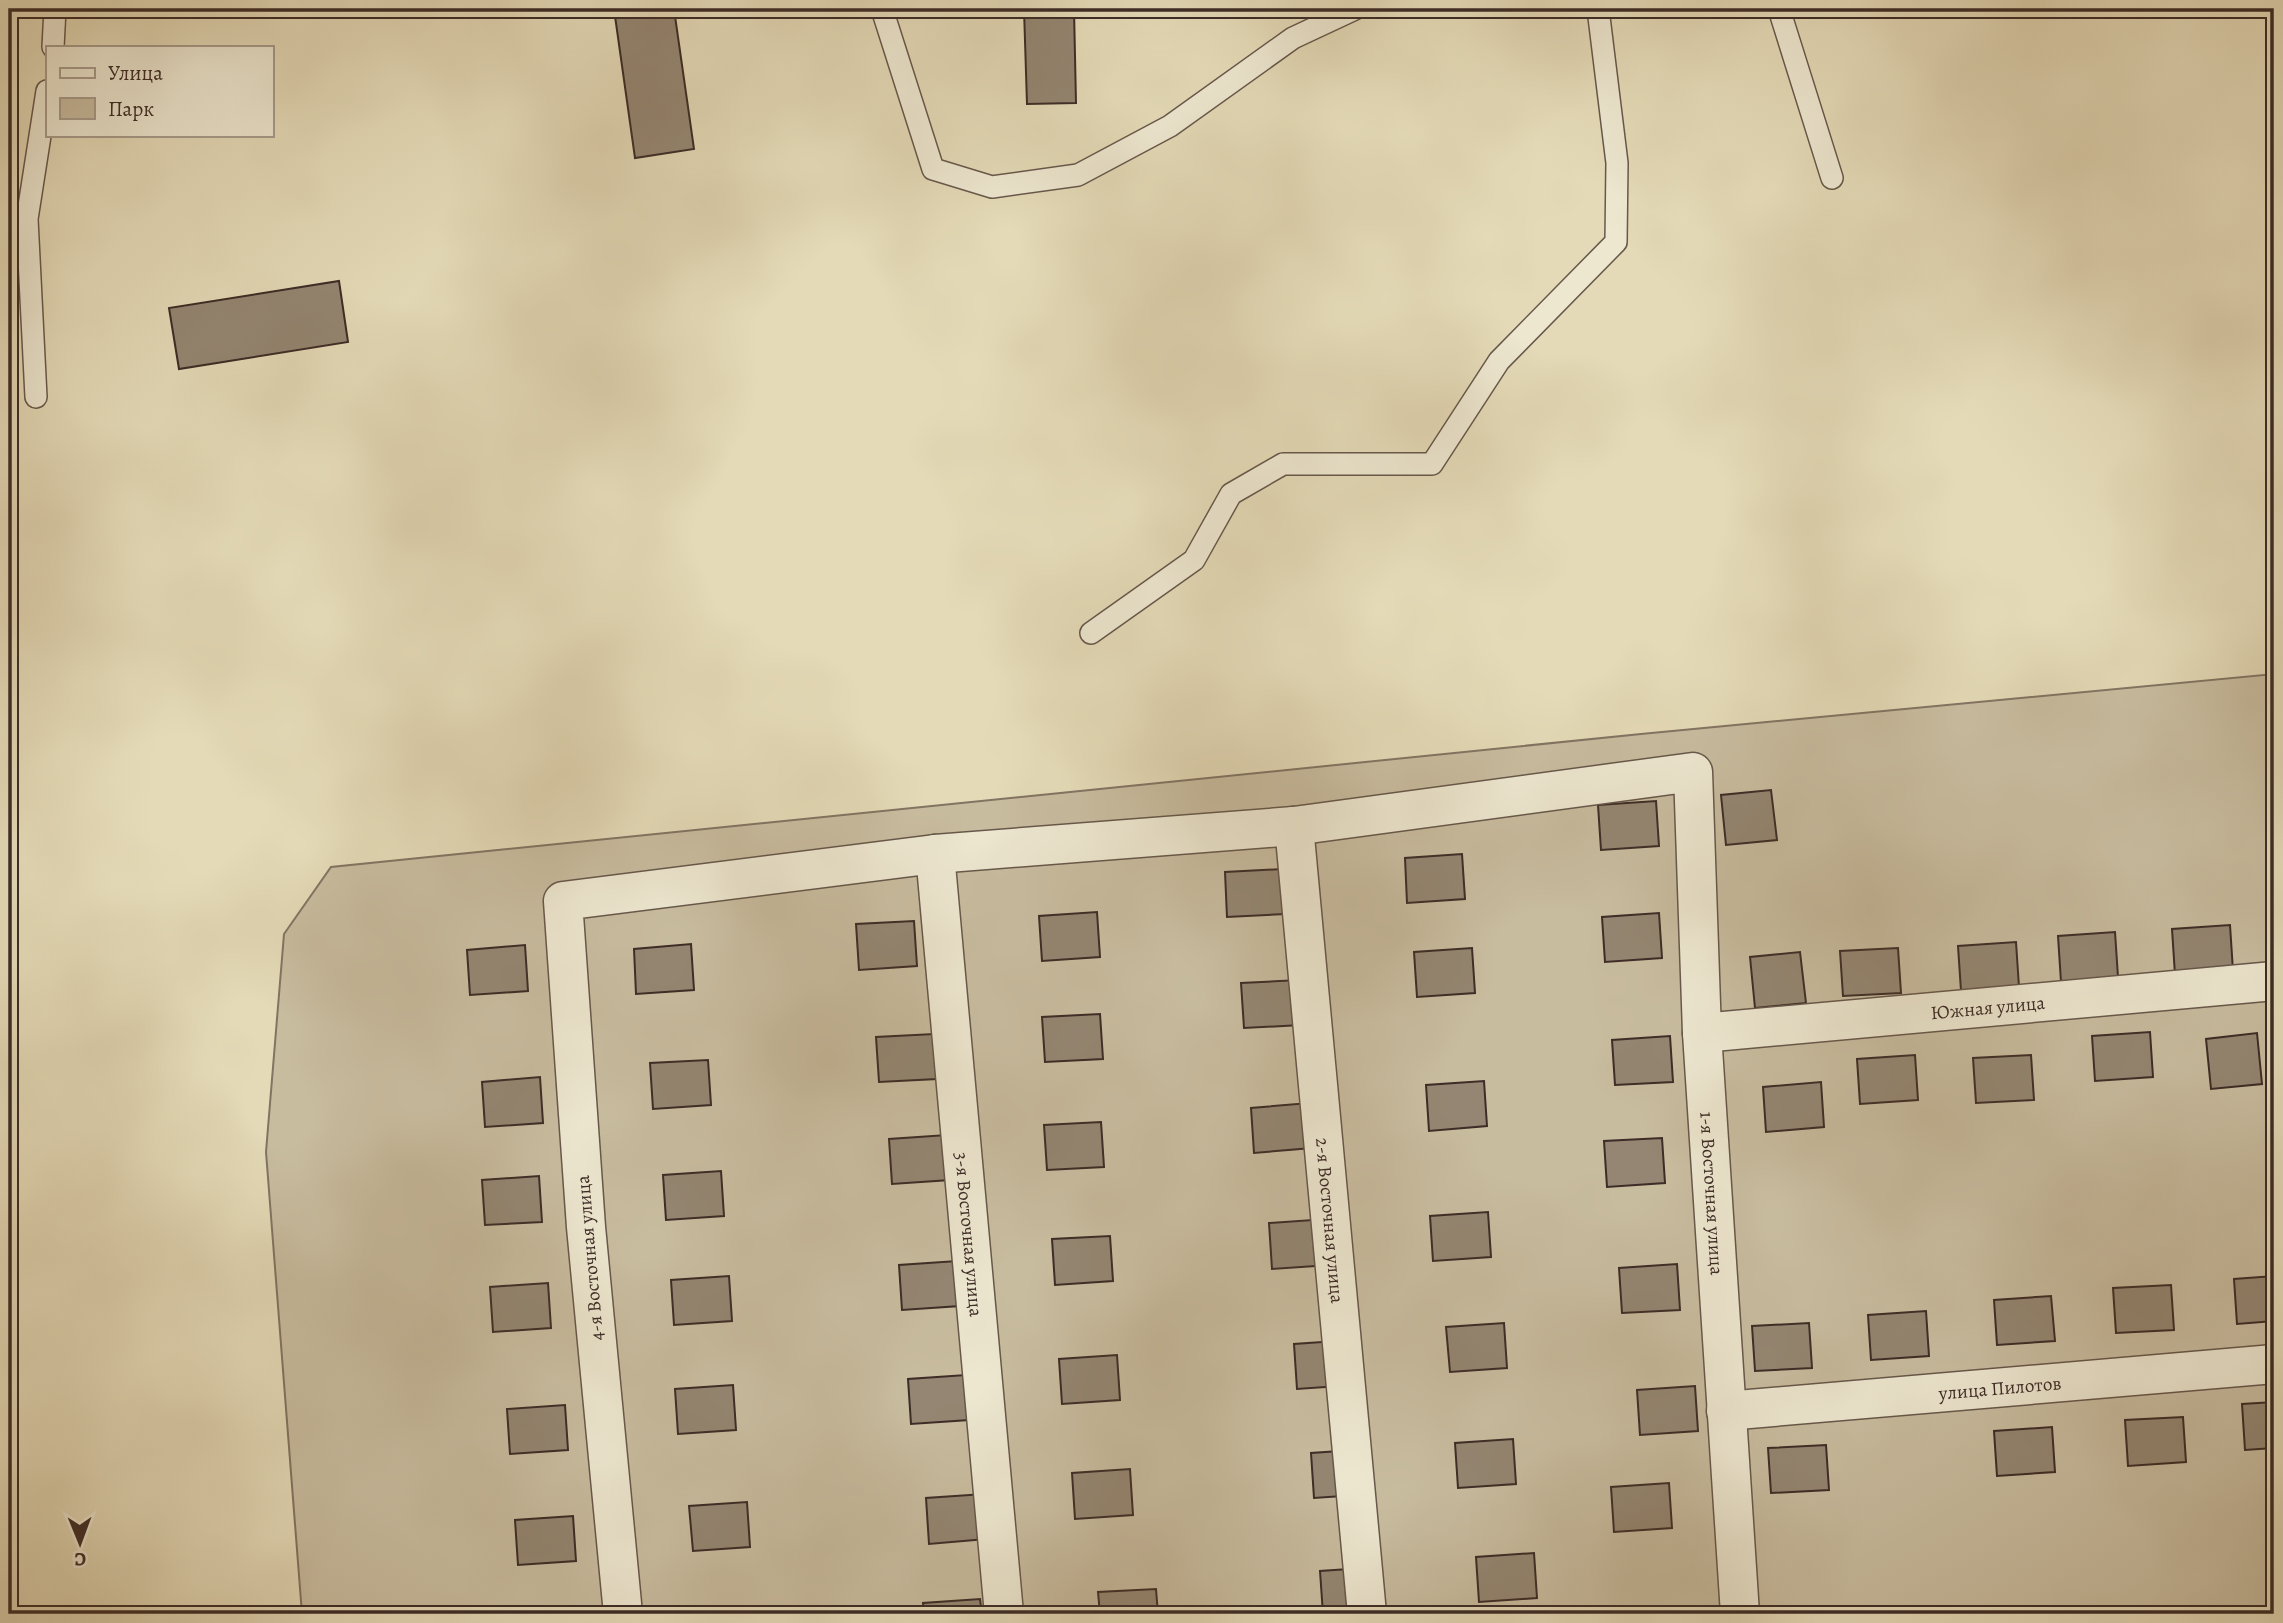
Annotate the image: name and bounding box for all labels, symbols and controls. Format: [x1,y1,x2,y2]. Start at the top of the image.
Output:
legend [46,46,273,136]
text: Улица [108,59,163,87]
text: Парк [108,95,154,123]
street label: Южная улица [1930,990,2046,1026]
street label: 1-я Восточная улица [1693,1111,1730,1276]
street label: 2-я Восточная улица [1309,1136,1350,1305]
street label: 3-я Восточная улица [948,1151,989,1318]
street label: 4-я Восточная улица [570,1174,610,1342]
street label: улица Пилотов [1937,1370,2062,1407]
north arrow [46,1508,116,1578]
text: С [74,1546,86,1572]

